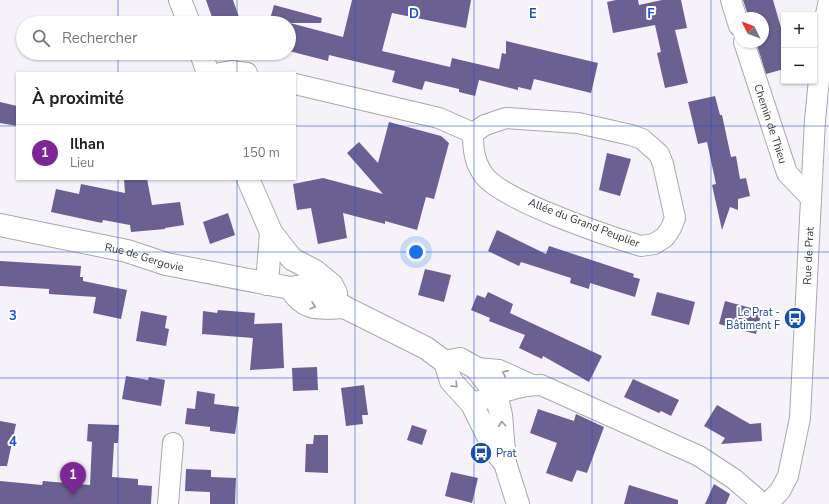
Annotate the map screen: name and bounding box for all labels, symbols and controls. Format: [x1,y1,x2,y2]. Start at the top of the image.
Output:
text: D [409,5,419,23]
text: E [529,5,537,23]
text: F [647,5,655,23]
north arrow [733,12,769,48]
map controls [781,12,817,84]
button: + [781,12,817,48]
search box [16,16,296,60]
icon: search [30,27,52,49]
text: Rechercher [62,28,137,48]
button: − [781,48,817,84]
street label: Chemin de Thieu [751,82,791,166]
text: À proximité [32,87,124,110]
text: Ilhan [70,134,105,154]
text: 1 [41,144,49,162]
text: 150 m [242,144,280,162]
text: Lieu [70,154,94,172]
street label: Allée du Grand Peuplier [526,195,642,251]
street label: Rue de Prat [799,226,817,285]
street label: Rue de Gergovie [103,239,185,275]
your location [406,242,426,262]
one-way arrow [310,301,317,310]
place label: Le Prat - Bâtiment F [726,305,780,333]
bus stop icon: Le Prat - Bâtiment F [782,305,808,331]
text: 3 [9,307,17,325]
one-way arrow [501,370,509,378]
one-way arrow [450,380,458,388]
one-way arrow [497,421,506,427]
text: 4 [9,433,17,451]
bus stop icon: Prat [468,440,494,466]
place label: Prat [496,446,517,461]
pin: 1 [60,462,86,495]

